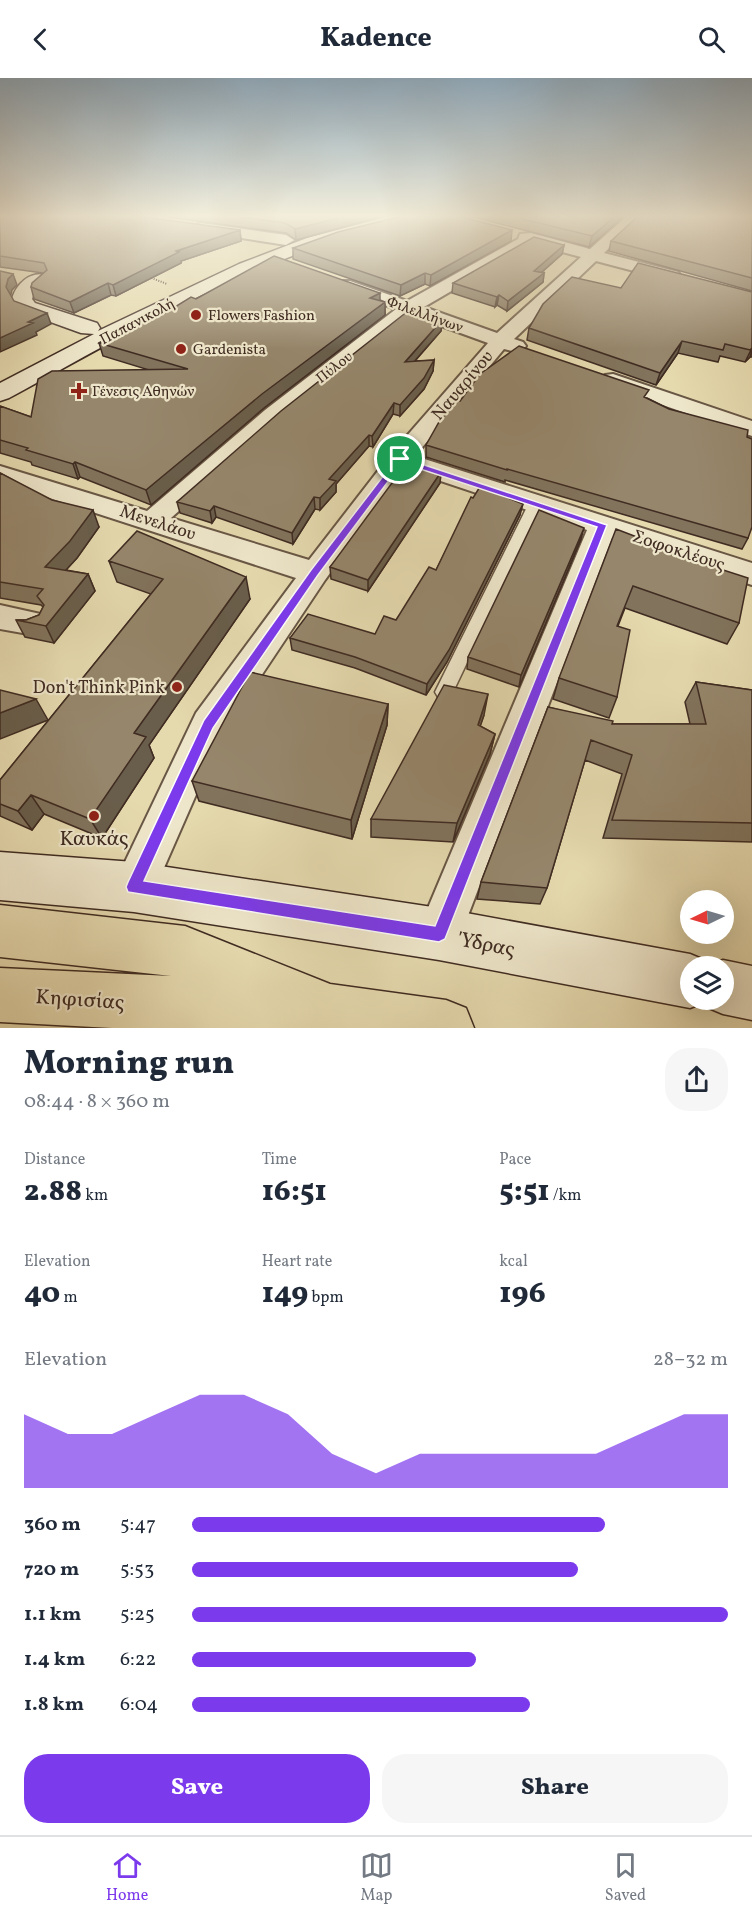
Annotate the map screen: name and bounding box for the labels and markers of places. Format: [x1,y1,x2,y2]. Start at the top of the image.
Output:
place label: Flowers Fashion [208,306,315,327]
marker: Flowers Fashion [189,308,203,322]
place label: Gardenista [193,340,266,361]
marker: Gardenista [174,342,188,356]
marker: Γένεσις Αθηνών [70,382,88,400]
place label: Γένεσις Αθηνών [92,382,194,403]
pin [374,433,425,484]
place label: Don't Think Pink [33,676,165,701]
marker: Don't Think Pink [170,680,184,694]
marker: Καυκάς [87,809,101,823]
place label: Καυκάς [59,825,129,854]

